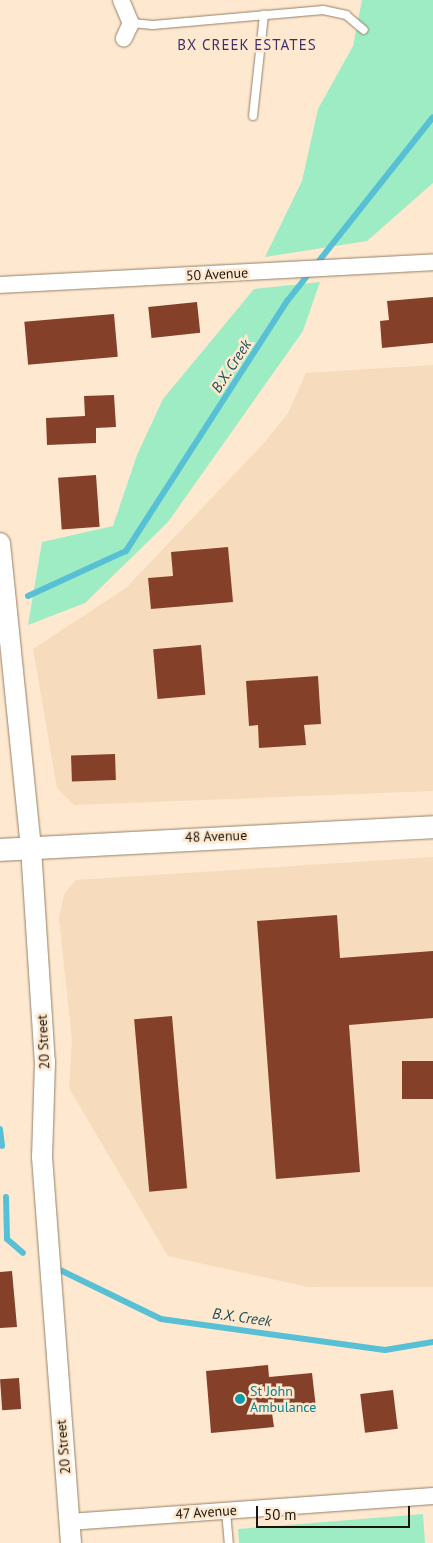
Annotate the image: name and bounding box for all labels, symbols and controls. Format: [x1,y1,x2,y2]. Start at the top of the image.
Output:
district label: BX CREEK ESTATES [175,36,319,54]
street label: 50 Avenue [185,264,249,284]
water label: B.X. Creek [207,336,255,396]
street label: 48 Avenue [184,827,248,845]
street label: 20 Street [33,1014,53,1070]
water label: B.X. Creek [211,1304,273,1330]
place label: St John Ambulance [250,1383,316,1415]
marker: St John Ambulance [234,1393,246,1405]
street label: 20 Street [52,1419,74,1475]
scale bar [258,1496,412,1528]
street label: 47 Avenue [174,1501,238,1523]
text: 50 m [264,1505,297,1524]

